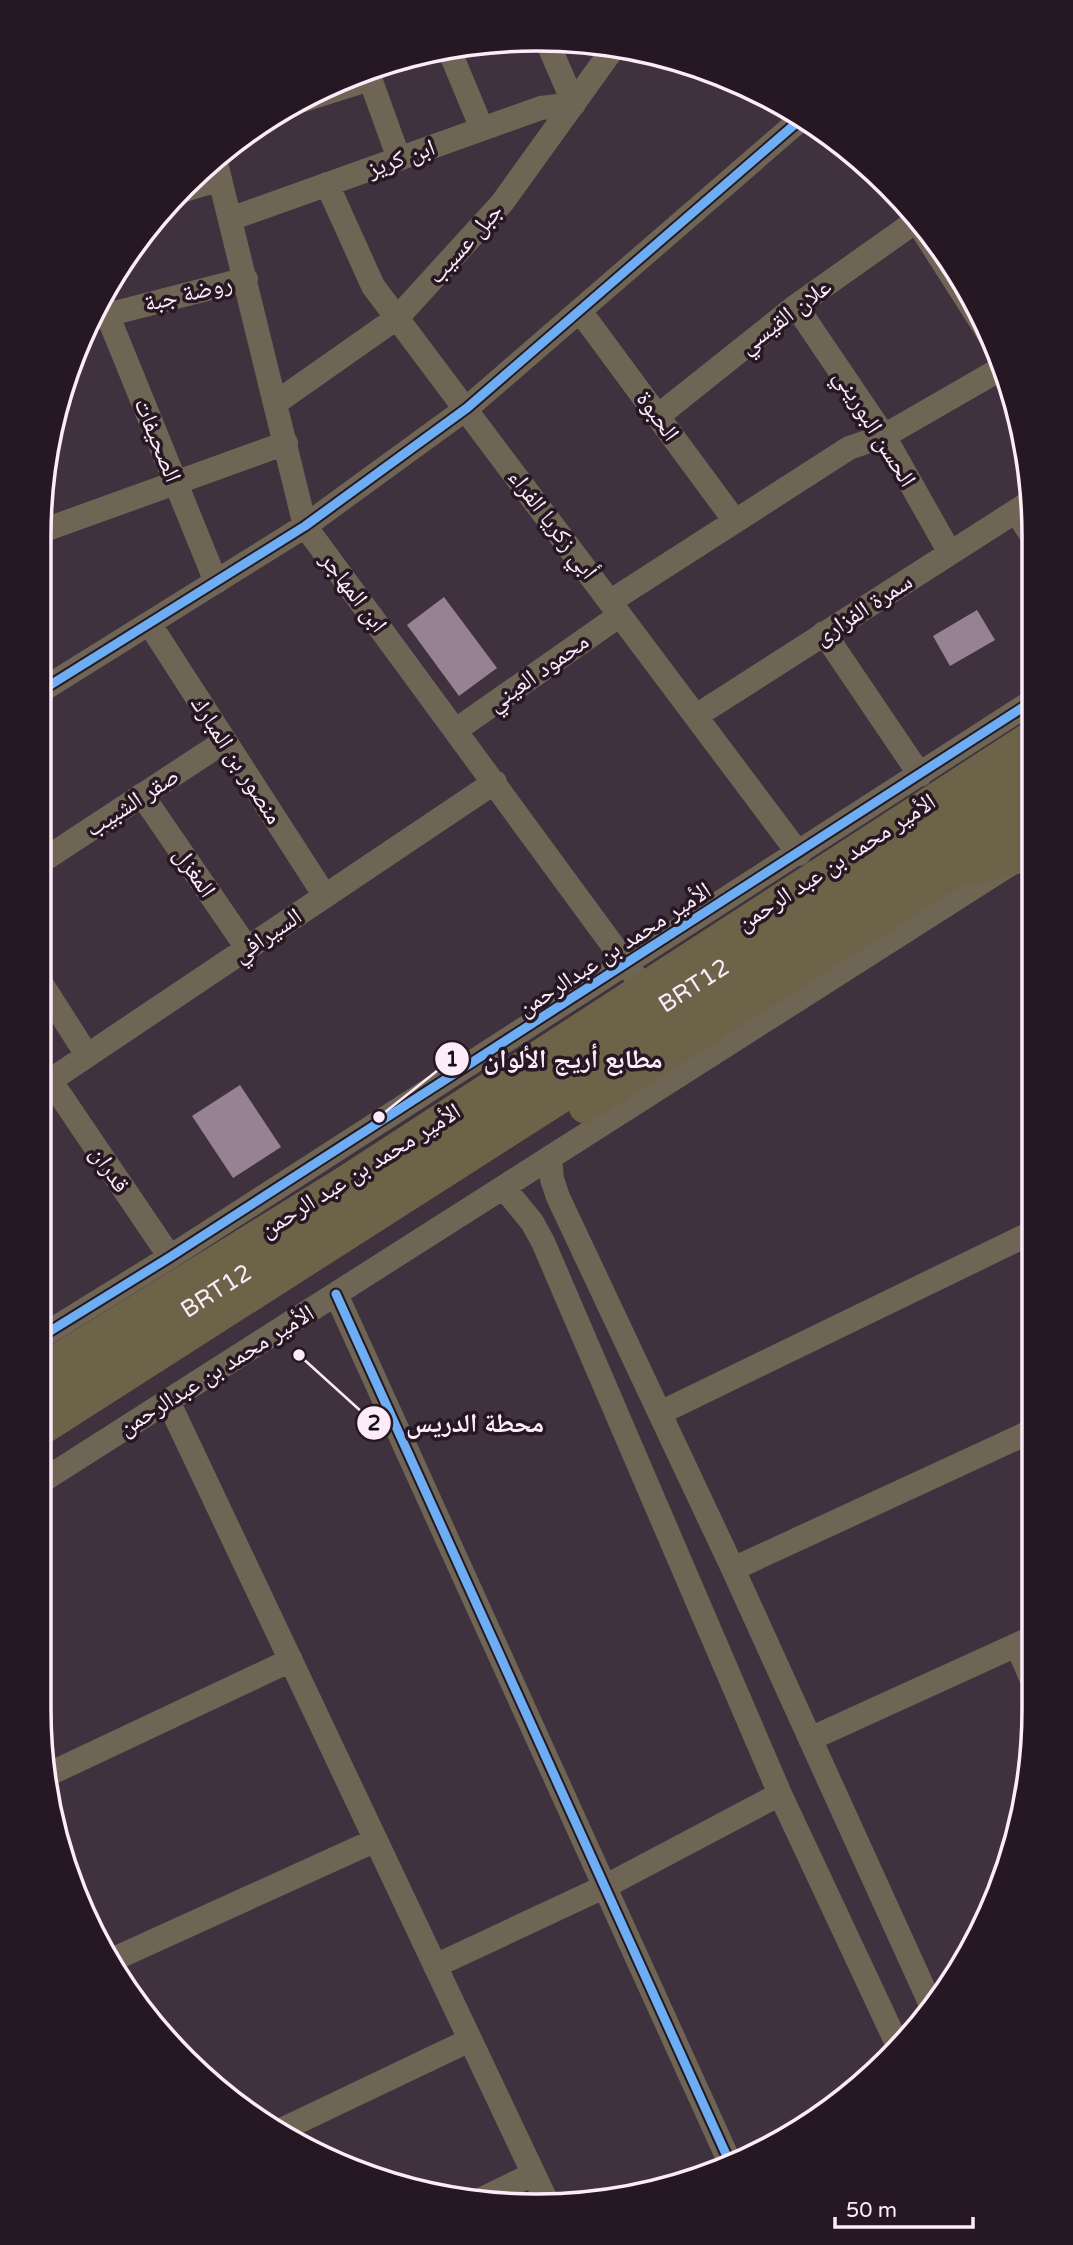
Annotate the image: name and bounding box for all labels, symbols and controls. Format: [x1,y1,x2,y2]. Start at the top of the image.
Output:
street label: ابن كريز [362,133,439,184]
street label: جبل عسيب [421,197,509,290]
street label: روضة جبة [141,269,235,318]
street label: علان القيسي [733,272,840,364]
street label: الحسن البوريني [824,364,922,495]
street label: الحبوة [630,386,685,447]
street label: الصحيفات [128,394,187,486]
street label: أبي زكريا الفراء [498,463,603,588]
street label: ابن المهاجر [313,545,393,638]
street label: سمرة الفزارى [809,567,918,652]
street label: محمود العيني [482,627,597,721]
street label: منصور بن المبارك [184,691,289,830]
street label: صقر الشبيب [80,761,185,843]
street label: الأمير محمد بن عبد الرحمن [731,787,941,938]
street label: المغزل [167,842,222,903]
street label: الأمير محمد بن عبدالرحمن [512,876,717,1023]
street label: السيرافي [227,902,310,972]
street label: BRT12 [653,953,735,1019]
callout: مطابع أريج الألوان [434,1035,676,1082]
text: مطابع أريج الألوان [483,1043,663,1076]
text: 1 [445,1047,459,1072]
street label: الأمير محمد بن عبد الرحمن [254,1097,466,1244]
street label: قدران [83,1140,136,1198]
street label: BRT12 [175,1258,257,1325]
street label: الأمير محمد بن عبدالرحمن [113,1298,319,1442]
callout: محطة الدريس [357,1399,558,1446]
text: محطة الدريس [406,1408,544,1439]
text: 2 [367,1411,381,1436]
scale bar [835,2186,973,2230]
text: 50 m [846,2198,897,2223]

